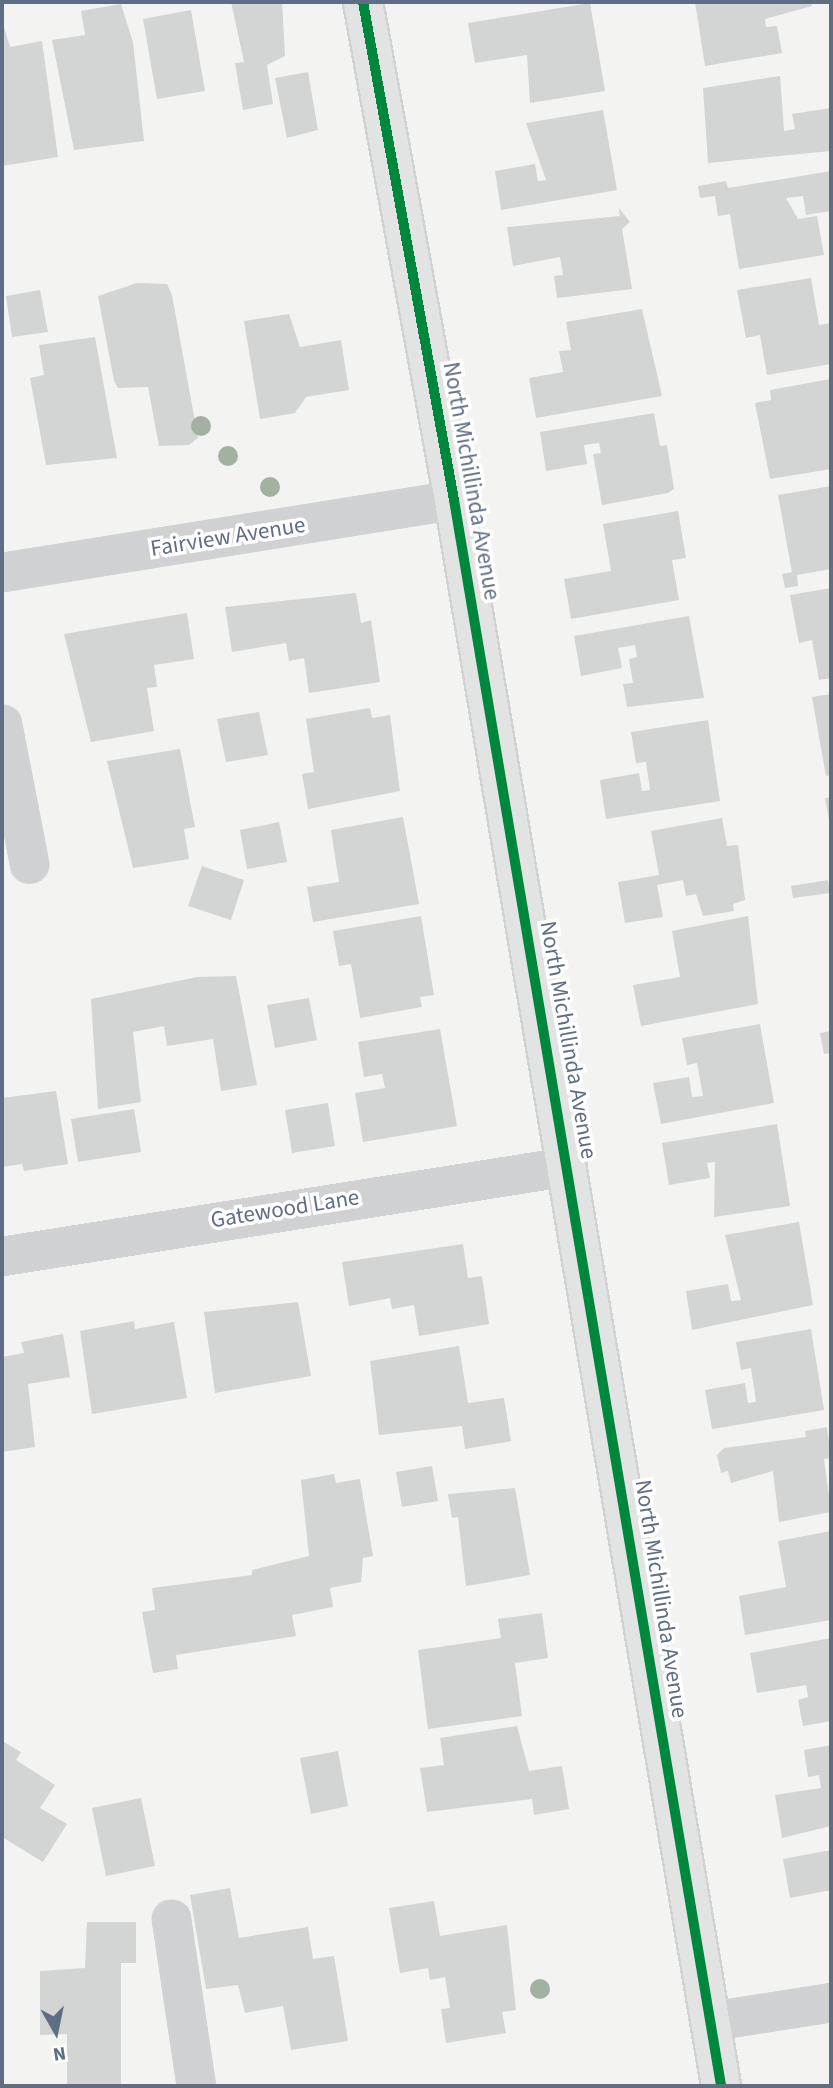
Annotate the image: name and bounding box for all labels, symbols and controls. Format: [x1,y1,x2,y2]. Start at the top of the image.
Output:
street label: North Michillinda Avenue [436,360,506,602]
street label: Fairview Avenue [149,511,307,563]
street label: North Michillinda Avenue [533,919,603,1161]
street label: Gatewood Lane [209,1184,361,1234]
street label: North Michillinda Avenue [629,1478,693,1720]
north arrow [21,1997,91,2067]
text: N [51,2039,68,2068]

